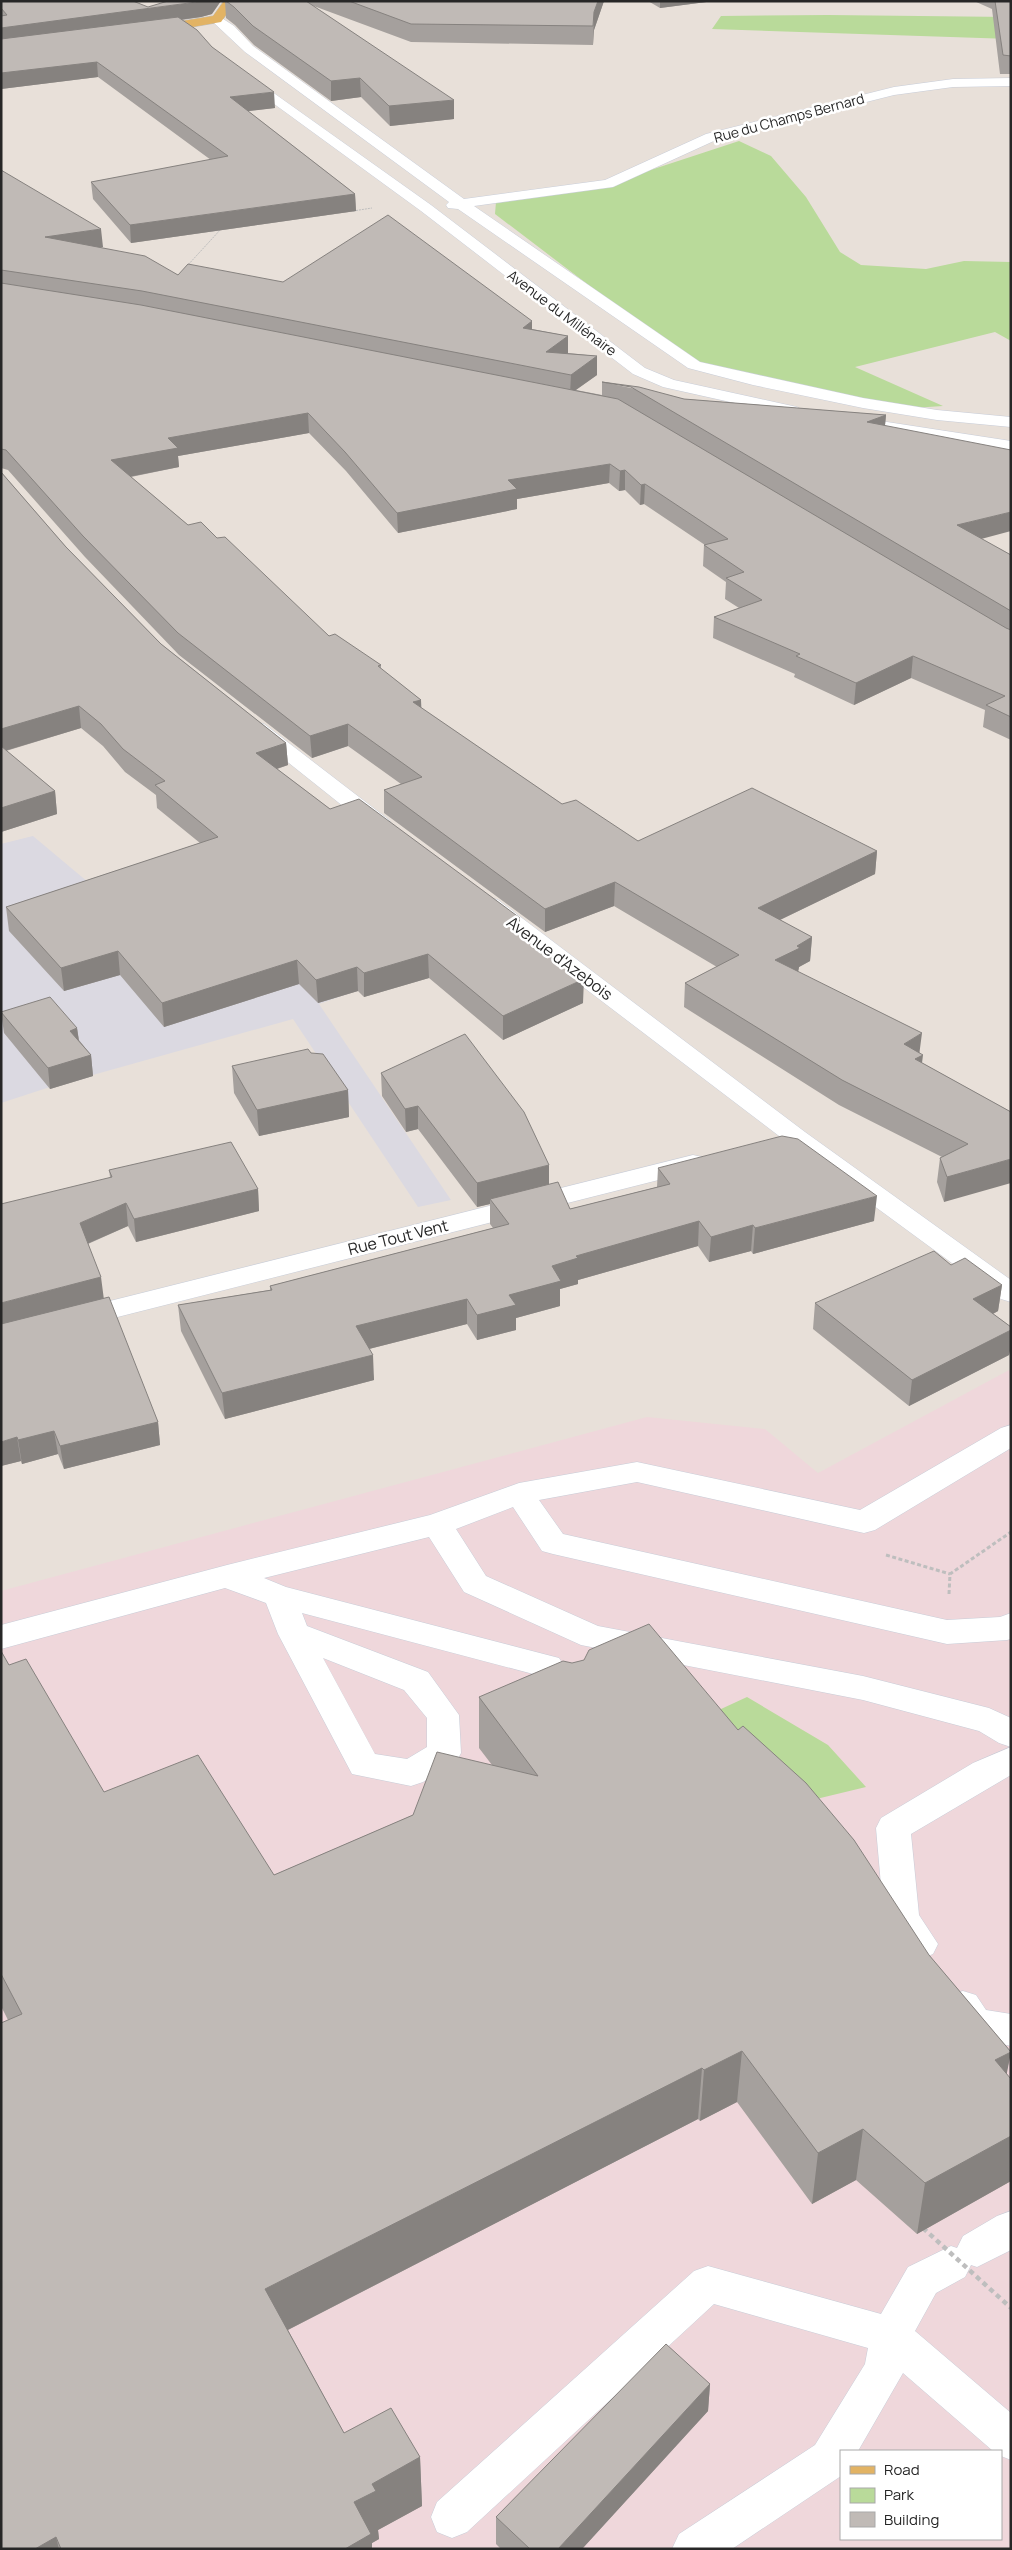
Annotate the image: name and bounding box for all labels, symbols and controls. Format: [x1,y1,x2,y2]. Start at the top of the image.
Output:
street label: Rue du Champs Bernard [712,88,866,147]
street label: Avenue du Millénaire [504,265,621,360]
street label: Avenue d'Azebois [503,911,617,1005]
street label: Rue Tout Vent [346,1214,450,1260]
legend [840,2450,1002,2540]
text: Road [884,2459,920,2480]
text: Park [884,2484,914,2505]
text: Building [884,2509,939,2530]

